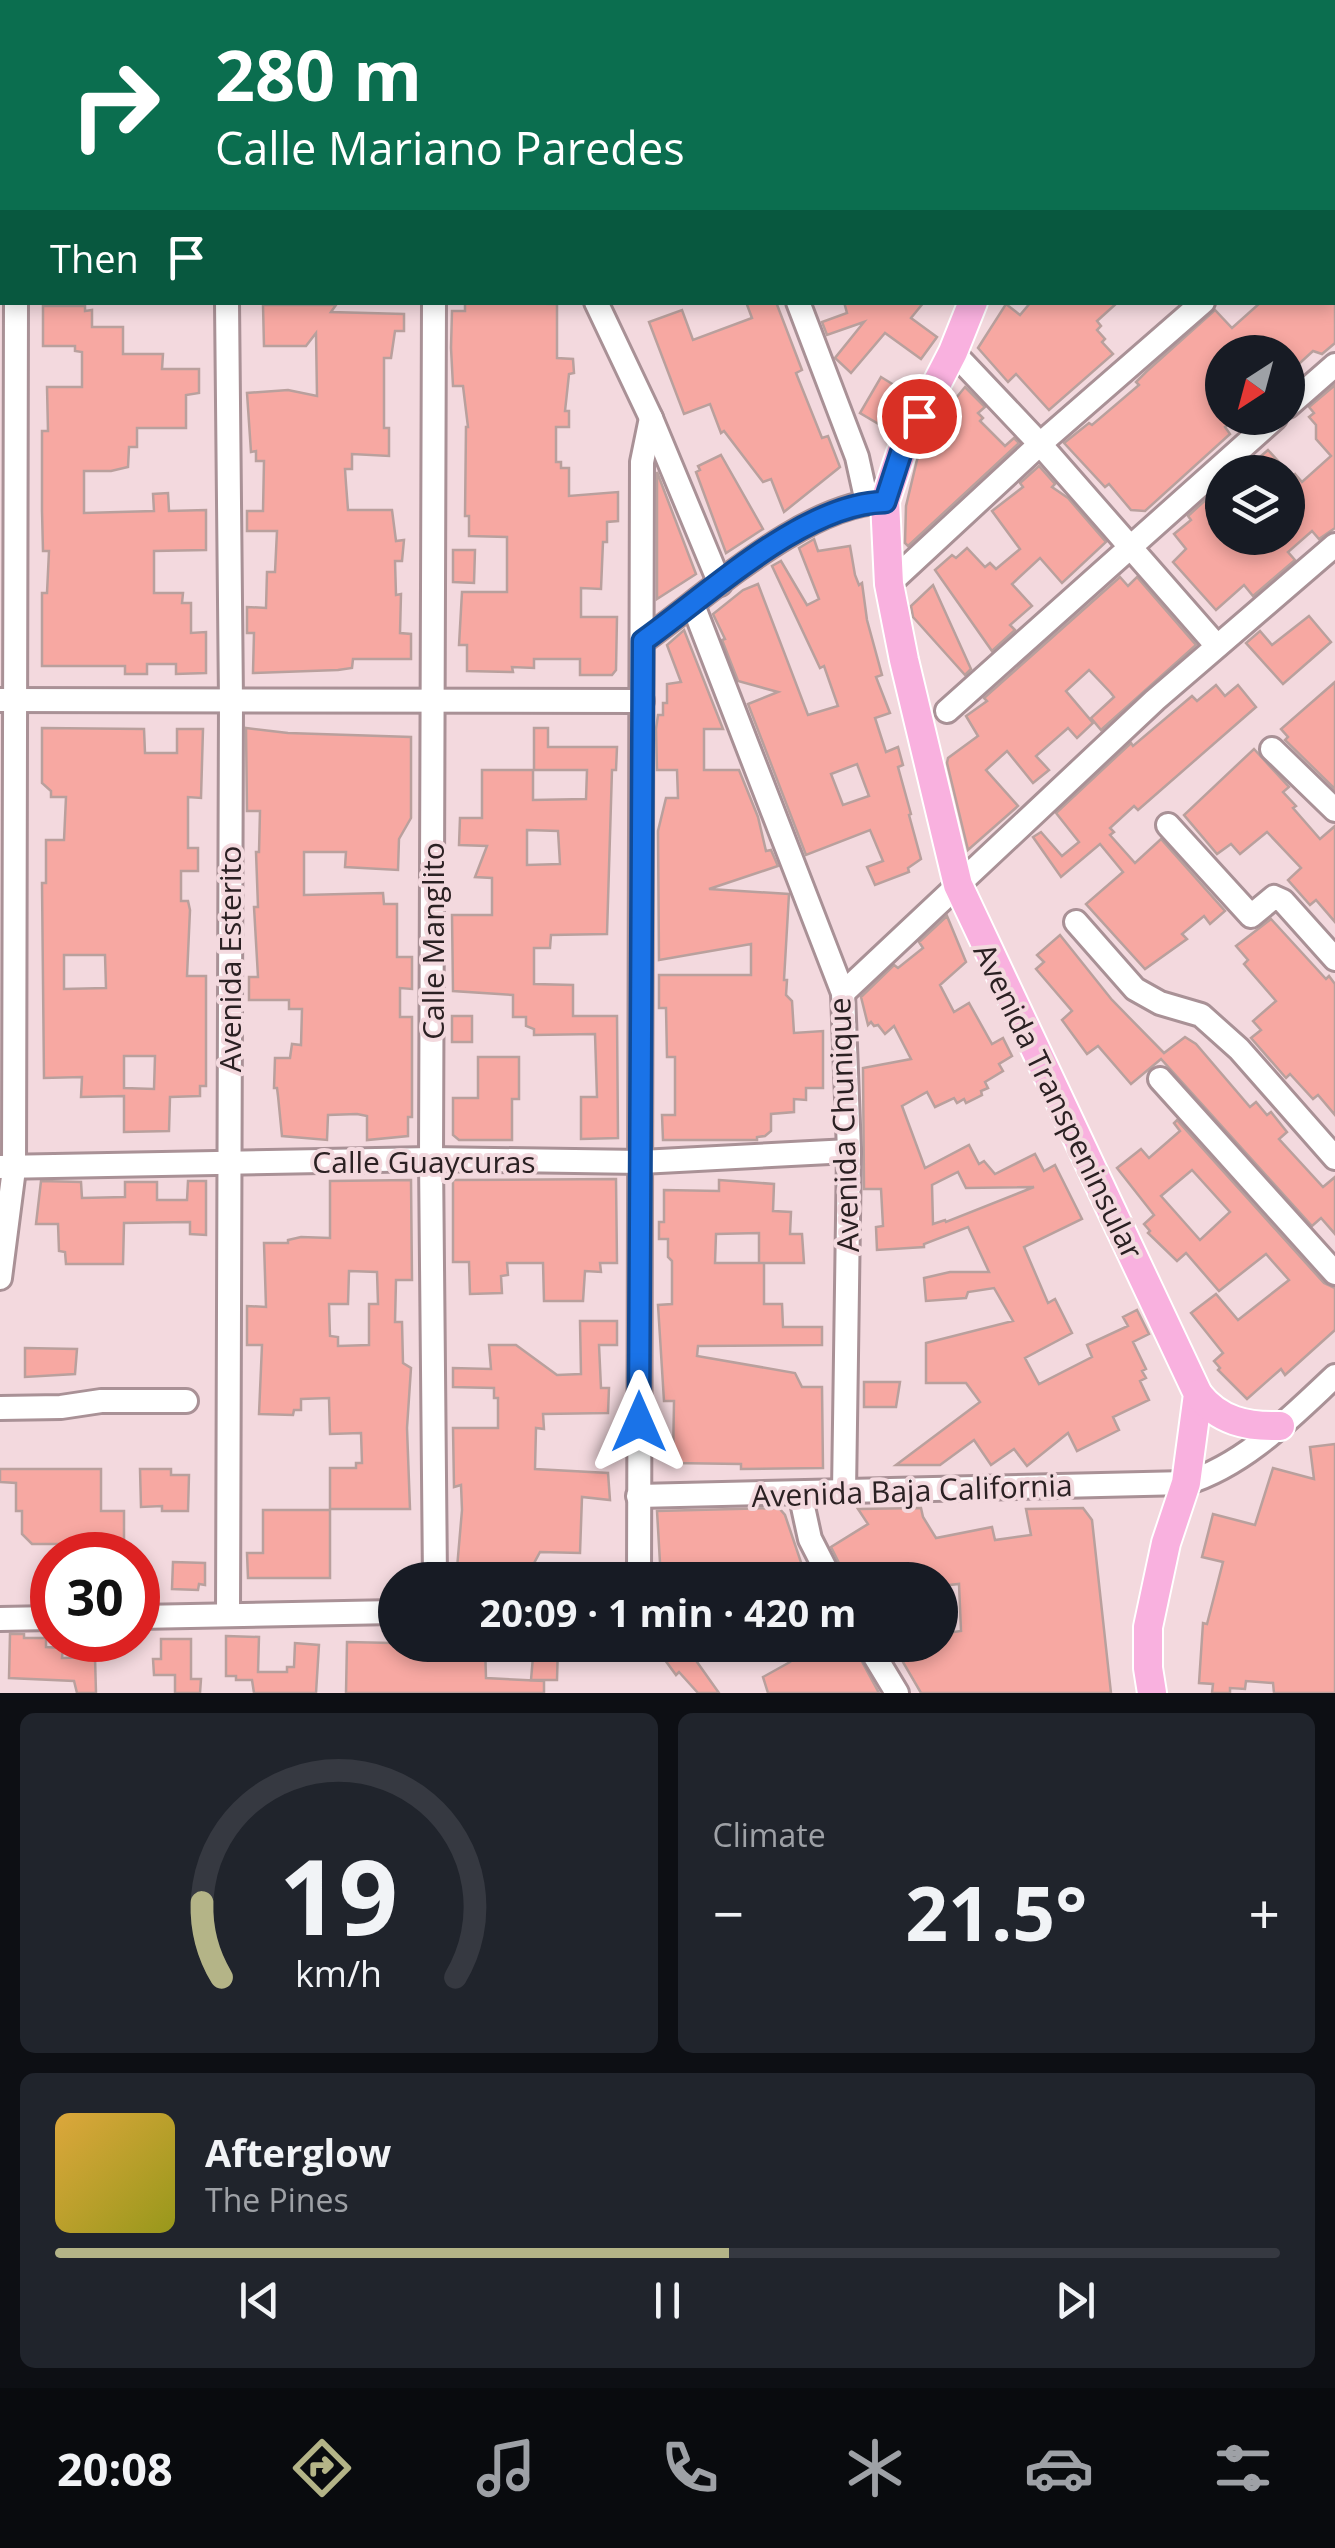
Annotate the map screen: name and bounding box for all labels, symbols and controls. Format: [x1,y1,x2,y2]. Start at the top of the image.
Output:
text: 280 m [215,26,422,122]
icon: right [50,40,180,170]
text: Calle Mariano Paredes [215,117,685,178]
icon: arrive [159,230,214,285]
text: Then [50,232,139,284]
north arrow [1205,335,1305,435]
map controls [1205,335,1305,555]
pin [877,374,962,459]
icon: arrive [892,389,947,444]
button: layers [1205,455,1305,555]
street label: Calle Manglito [412,842,453,1040]
street label: Avenida Esterito [209,846,250,1072]
street label: Avenida Transpeninsular [965,936,1153,1266]
street label: Avenida Chunique [818,997,868,1253]
street label: Calle Guaycuras [312,1141,536,1182]
position arrow [587,1370,691,1474]
street label: Avenida Baja California [751,1464,1073,1516]
speed limit sign: 30 [30,1532,160,1662]
text: 20:09 · 1 min · 420 m [480,1586,856,1638]
text: Climate [713,1813,826,1856]
text: 19 [279,1824,398,1965]
text: 21.5° [905,1861,1087,1963]
text: − [713,1875,744,1950]
text: + [1249,1875,1280,1950]
text: km/h [295,1949,382,1997]
text: Afterglow [205,2126,391,2178]
text: The Pines [205,2178,349,2221]
icon: previous [232,2273,287,2328]
icon: pause [640,2273,695,2328]
icon: next [1048,2273,1103,2328]
icon: directions [287,2433,357,2503]
icon: music [471,2433,541,2503]
icon: phone [655,2433,725,2503]
icon: climate [840,2433,910,2503]
icon: car [1024,2433,1094,2503]
icon: filters [1208,2433,1278,2503]
text: 20:08 [57,2438,173,2499]

